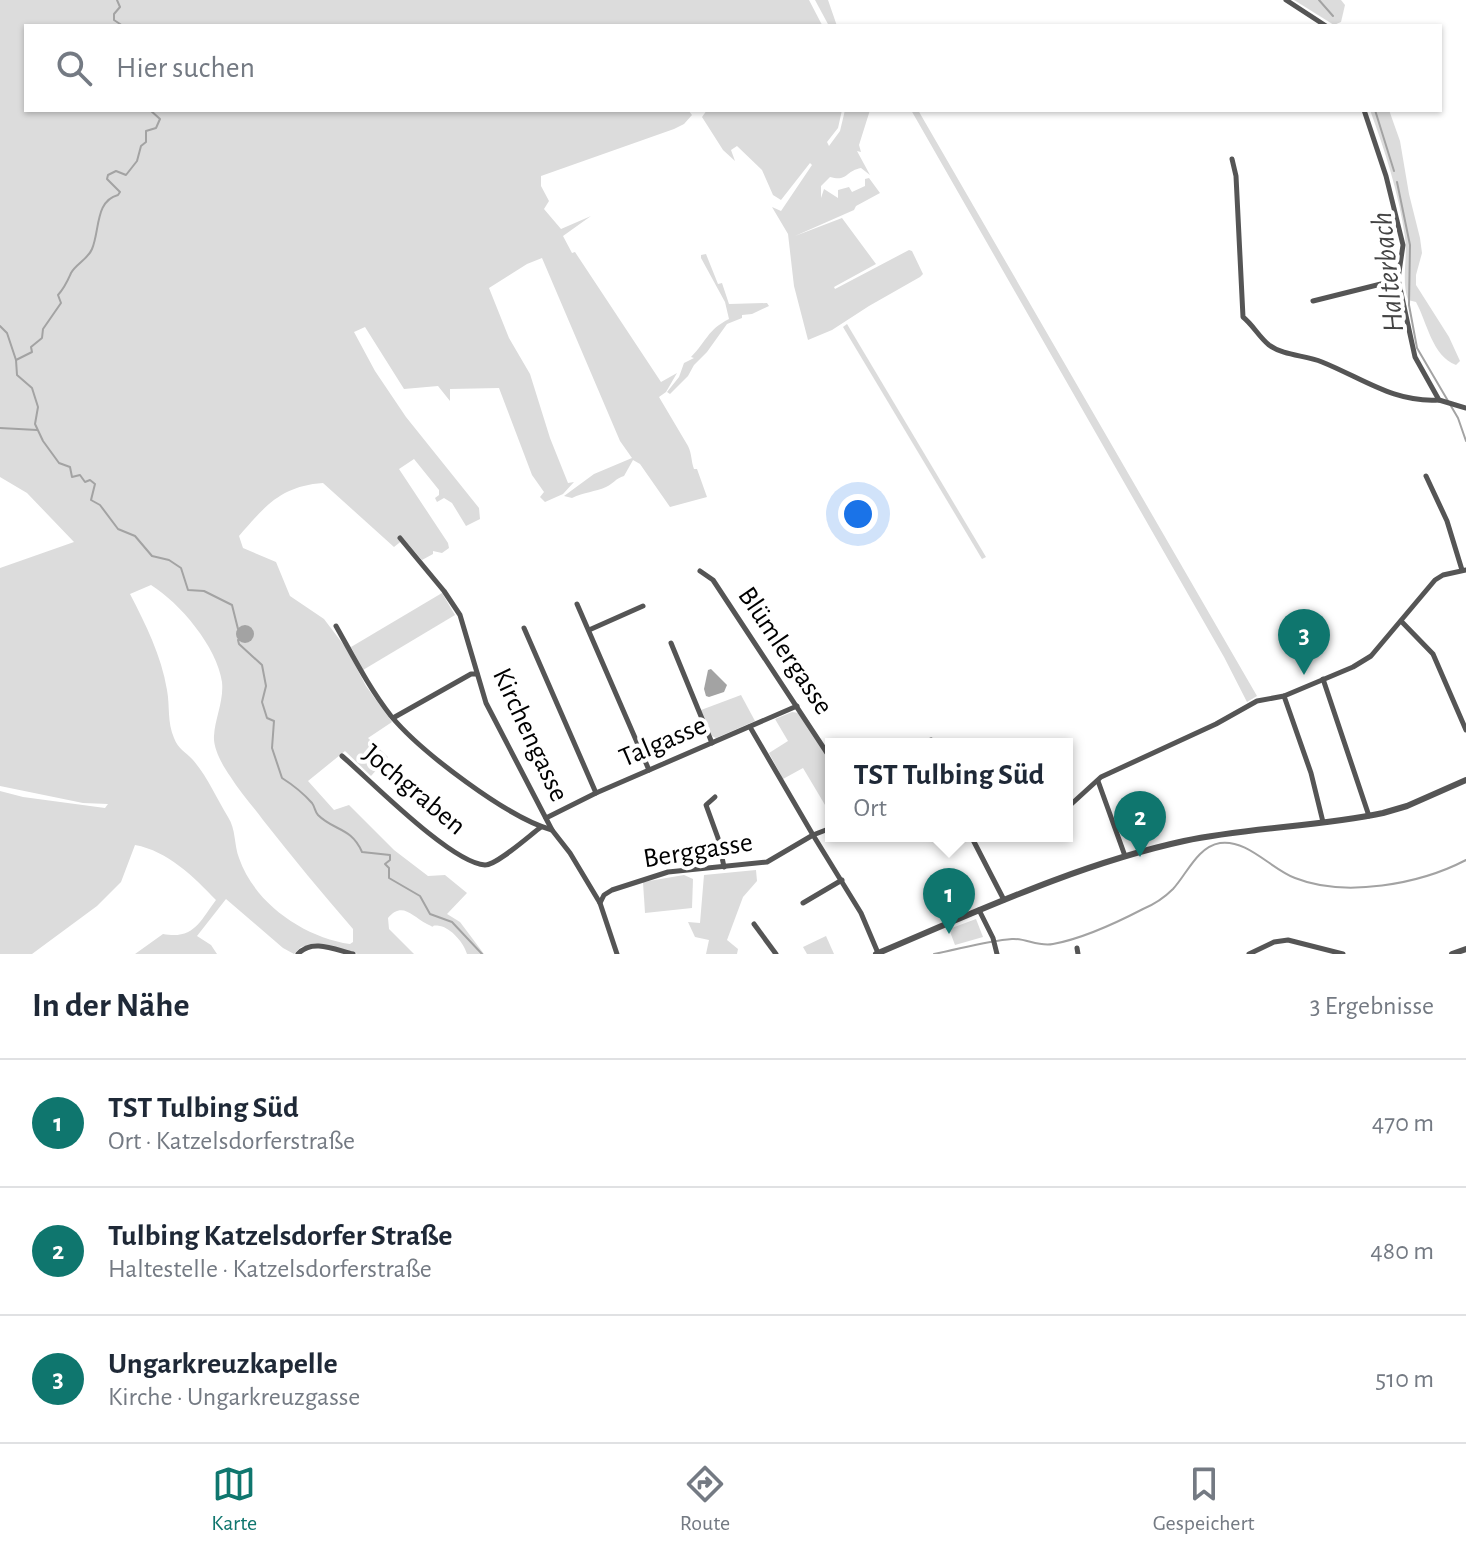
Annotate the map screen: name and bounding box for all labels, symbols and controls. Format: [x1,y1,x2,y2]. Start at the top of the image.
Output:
search box [24,24,1442,112]
icon: search [52,46,96,90]
text: Hier suchen [116,53,255,83]
water label: Halterbach [1367,210,1409,334]
your location [838,494,878,534]
street label: Blümlergasse [732,582,838,720]
pin: 3 [1278,609,1330,675]
street label: Kirchengasse [487,664,573,806]
street label: Talgasse [615,711,711,773]
popup [825,738,1073,842]
street label: Jochgraben [357,739,471,841]
text: TST Tulbing Süd [854,760,1044,790]
pin: 2 [1114,791,1166,857]
text: Ort [854,795,887,821]
street label: Berggasse [641,829,755,873]
pin: 1 [923,868,975,934]
text: In der Nähe [32,989,189,1023]
text: 3 Ergebnisse [1310,993,1434,1019]
text: TST Tulbing Süd [108,1093,299,1123]
text: 1 [53,1110,63,1136]
text: 470 m [1372,1110,1434,1136]
text: Ort · Katzelsdorferstraße [108,1128,355,1154]
text: Tulbing Katzelsdorfer Straße [108,1221,453,1251]
text: 2 [52,1238,64,1264]
text: 480 m [1370,1238,1434,1264]
text: Haltestelle · Katzelsdorferstraße [108,1256,432,1282]
text: Ungarkreuzkapelle [108,1349,338,1379]
text: 3 [52,1366,64,1392]
text: 510 m [1375,1366,1434,1392]
text: Kirche · Ungarkreuzgasse [108,1384,360,1410]
tab: Karte [211,1462,257,1536]
tab: Route [680,1462,730,1536]
tab: Gespeichert [1153,1462,1255,1536]

